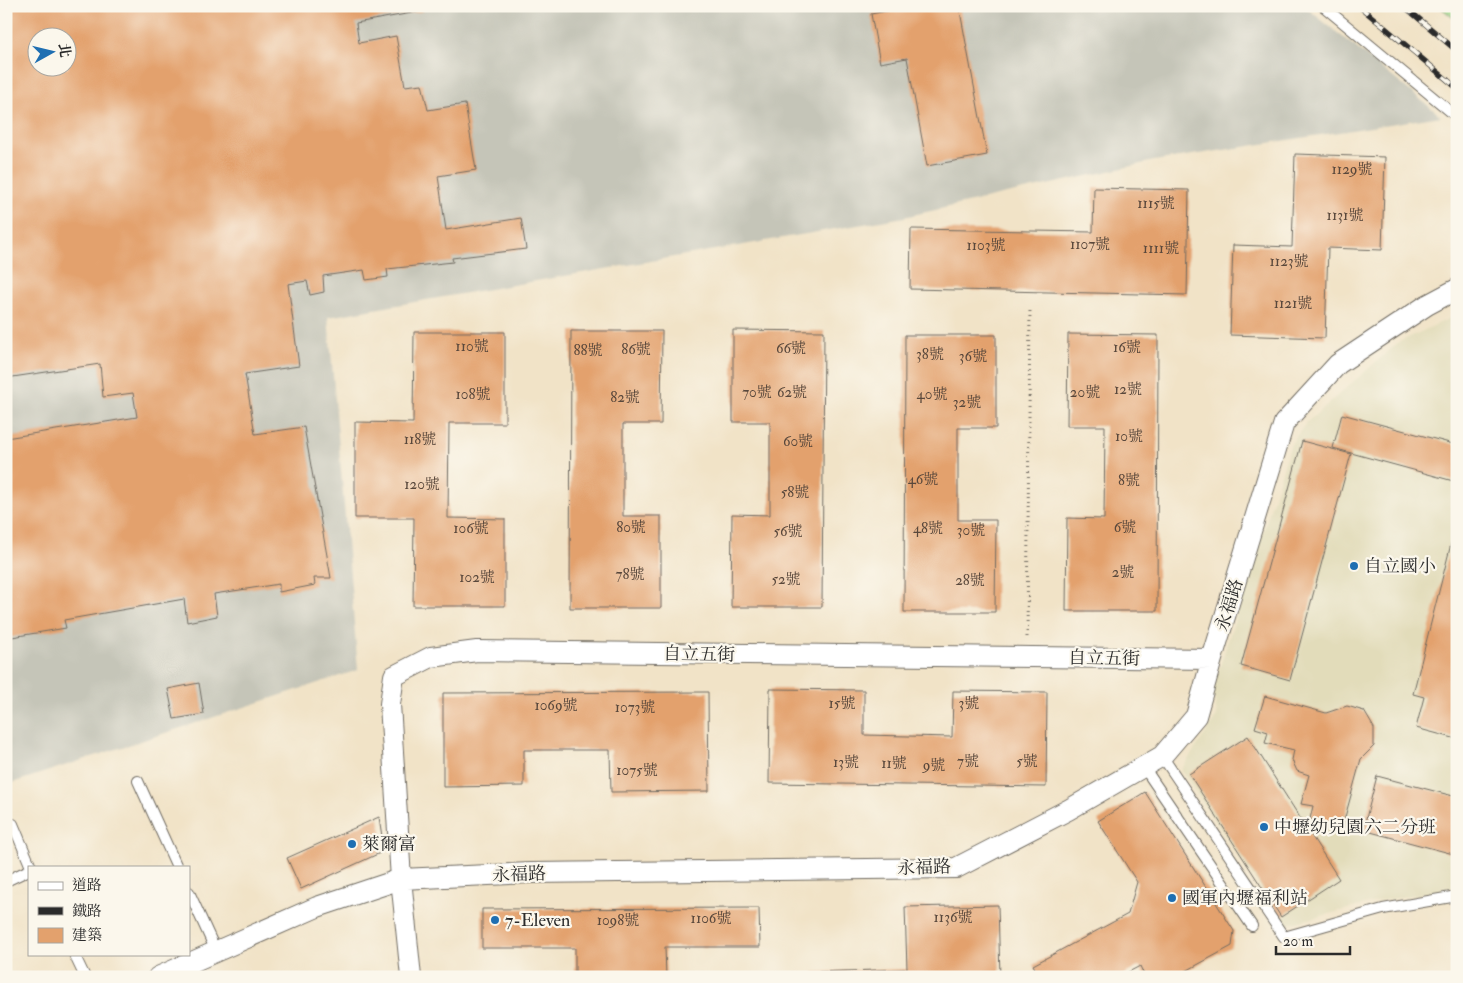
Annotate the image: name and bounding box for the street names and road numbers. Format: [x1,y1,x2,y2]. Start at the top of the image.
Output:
street label: 永福路 [1211,576,1248,634]
street label: 自立五街 [663,642,735,667]
street label: 自立五街 [1068,646,1140,671]
street label: 永福路 [897,855,951,880]
street label: 永福路 [492,862,546,887]

